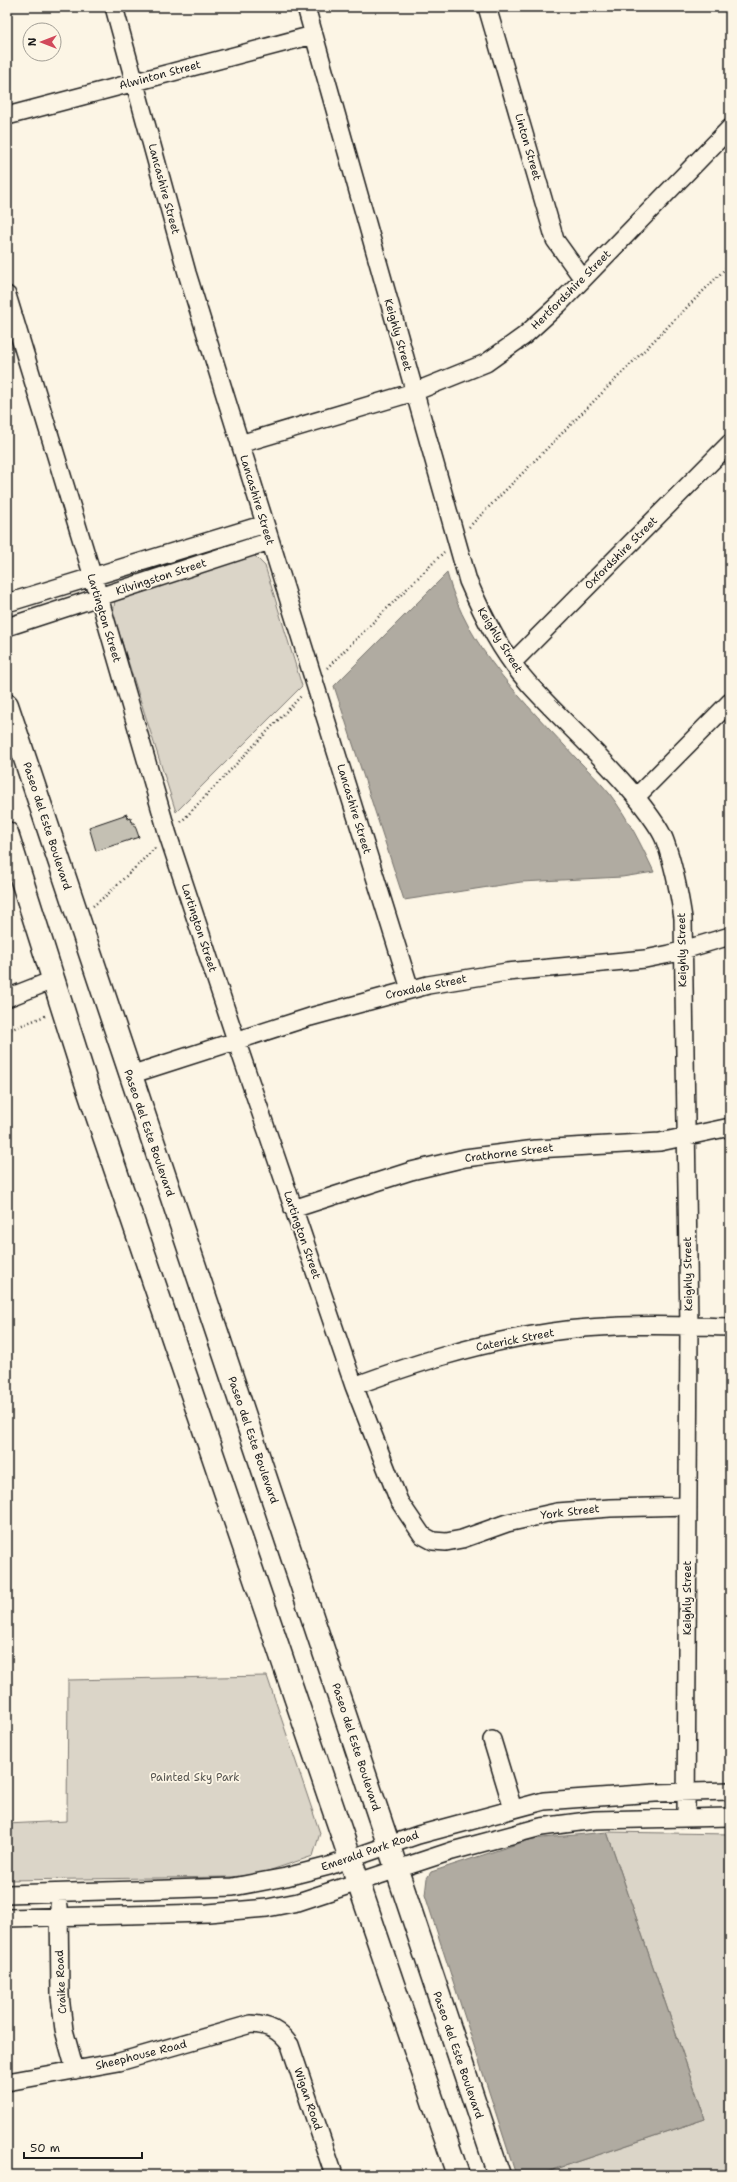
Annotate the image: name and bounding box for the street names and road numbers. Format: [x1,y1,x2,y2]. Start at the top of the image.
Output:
street label: Alwinton Street [117,57,203,93]
street label: Linton Street [511,112,545,183]
street label: Lancashire Street [145,142,183,236]
street label: Hertfordshire Street [528,247,614,333]
street label: Keighly Street [380,297,416,373]
street label: Lancashire Street [236,453,278,547]
street label: Oxfordshire Street [581,513,661,593]
street label: Kilvingston Street [114,555,208,599]
street label: Lartington Street [83,572,125,664]
street label: Keighly Street [474,604,526,676]
street label: Paseo del Este Boulevard [19,760,75,892]
street label: Lancashire Street [333,762,375,856]
street label: Lartington Street [178,882,220,974]
street label: Keighly Street [674,912,690,987]
street label: Croxdale Street [384,971,468,1003]
street label: Paseo del Este Boulevard [120,1067,178,1199]
street label: Crathorne Street [464,1140,554,1166]
street label: Lartington Street [280,1189,324,1281]
street label: Keighly Street [680,1236,696,1311]
street label: Caterick Street [475,1325,556,1355]
street label: Paseo del Este Boulevard [224,1374,282,1506]
street label: York Street [540,1501,601,1523]
street label: Keighly Street [680,1560,695,1635]
street label: Paseo del Este Boulevard [328,1681,384,1813]
street label: Emerald Park Road [319,1827,421,1875]
street label: Craike Road [52,1950,70,2014]
street label: Paseo del Este Boulevard [429,1989,487,2121]
street label: Sheephouse Road [94,2036,188,2074]
street label: Wigan Road [290,2066,326,2132]

